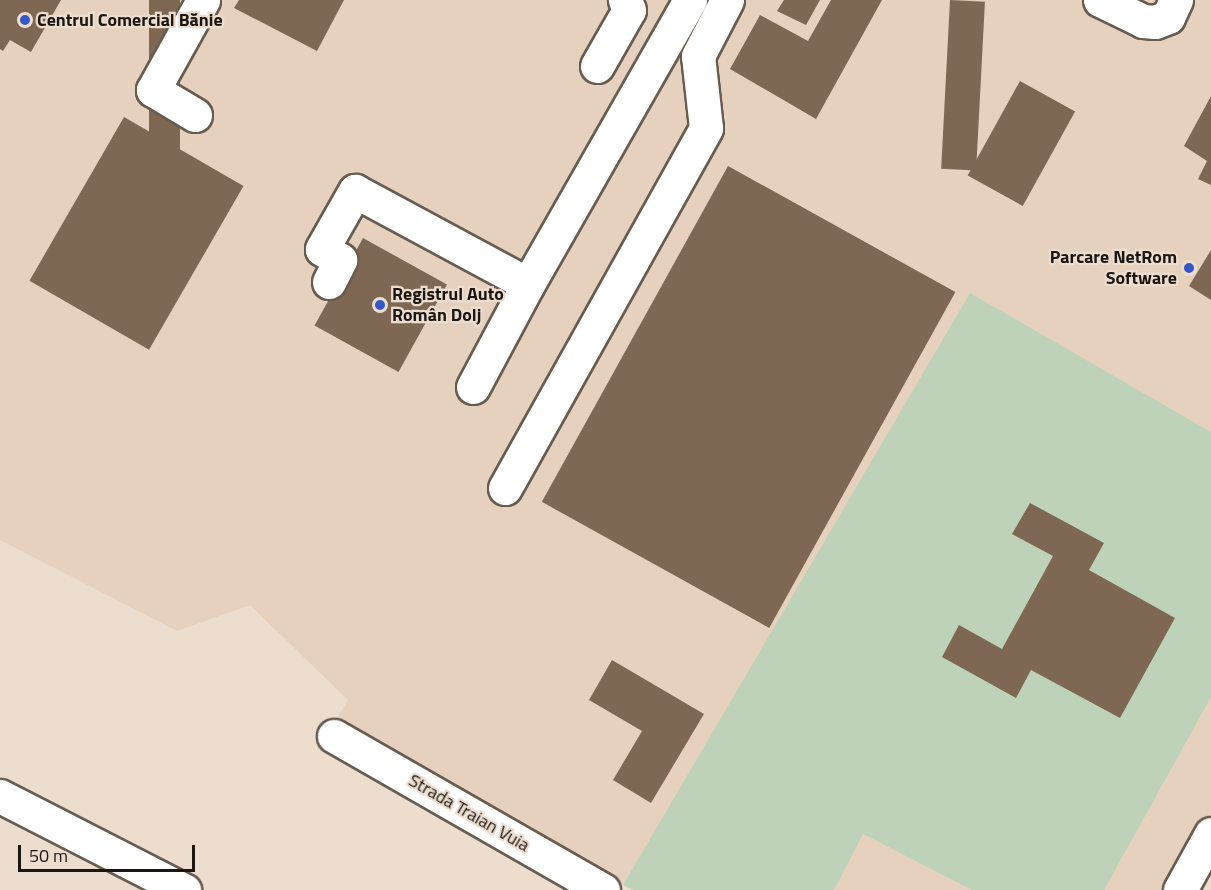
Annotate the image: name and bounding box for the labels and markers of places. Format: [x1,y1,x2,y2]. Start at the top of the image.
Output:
place label: Centrul Comercial Bănie [37,9,223,31]
marker: Centrul Comercial Bănie [18,13,32,27]
place label: Parcare NetRom Software [1050,247,1177,290]
marker: Parcare NetRom Software [1182,261,1196,275]
place label: Registrul Auto Român Dolj [392,284,504,326]
marker: Registrul Auto Român Dolj [373,298,387,312]

